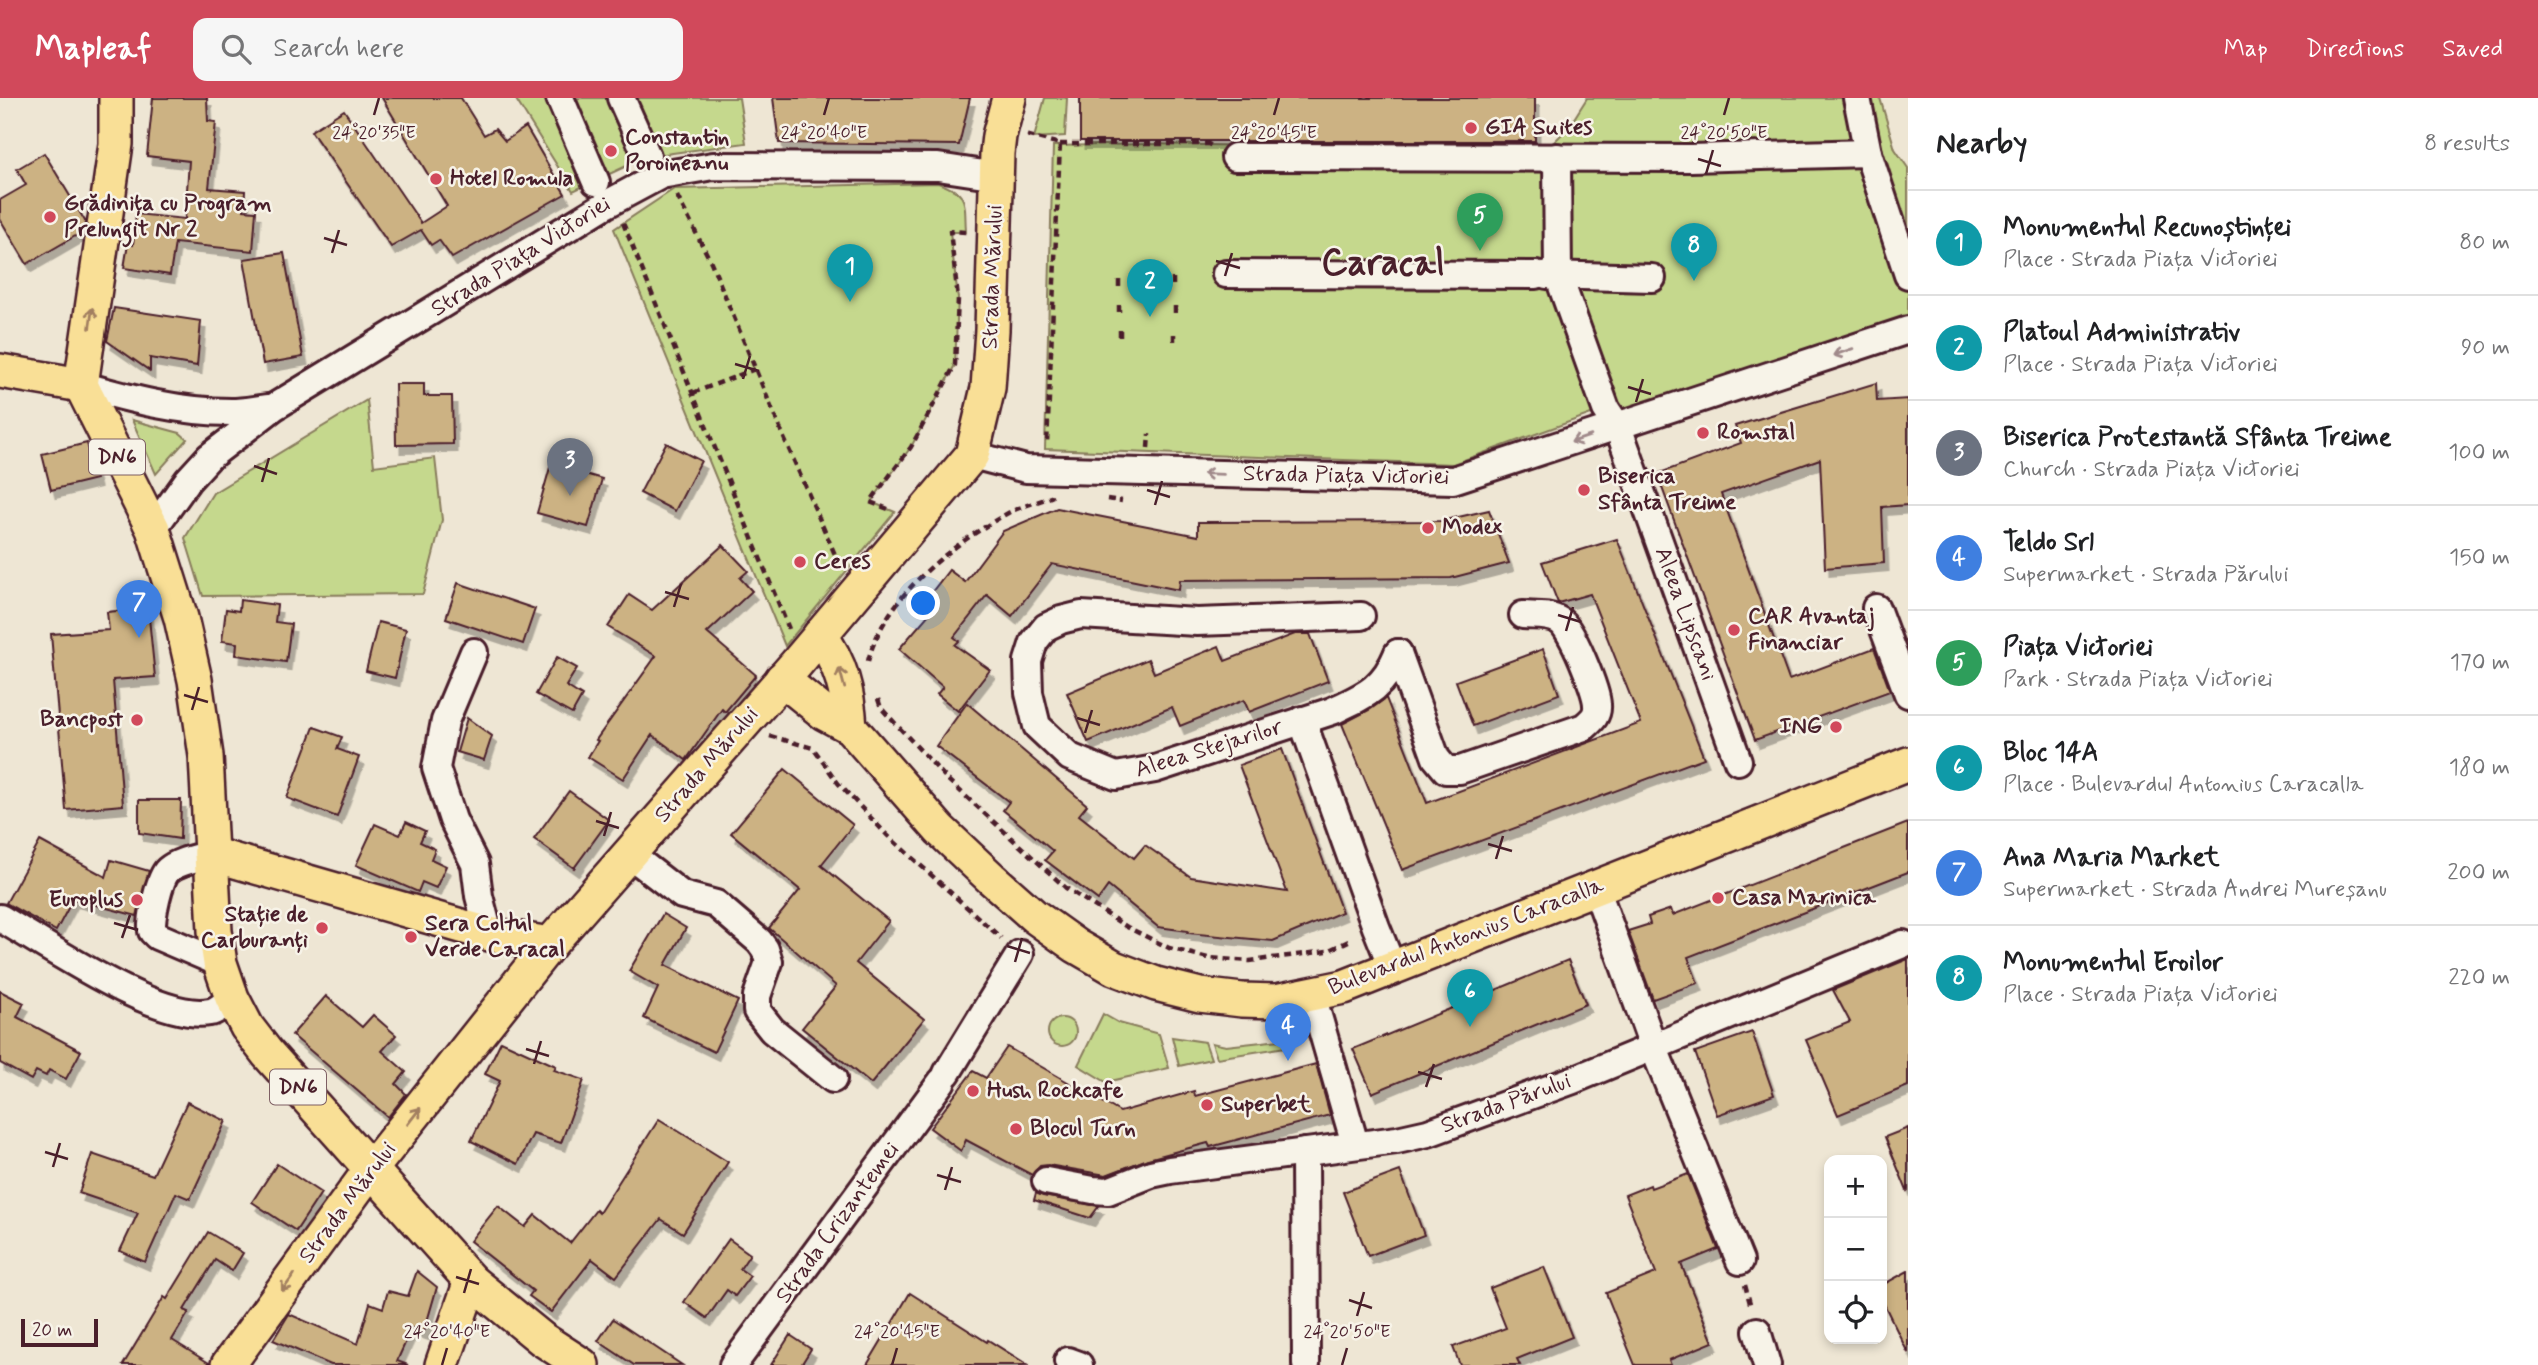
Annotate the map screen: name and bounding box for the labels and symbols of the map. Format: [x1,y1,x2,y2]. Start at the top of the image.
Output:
place label: GIA Suites [1485,113,1592,143]
marker: GIA Suites [1463,120,1479,136]
text: 24°20'35"E [332,121,416,145]
text: 24°20'40"E [781,121,867,145]
text: 24°20'45"E [1231,121,1317,145]
text: 24°20'50"E [1681,121,1767,145]
place label: Constantin Poroineanu [625,123,729,179]
marker: Constantin Poroineanu [603,143,619,159]
place label: Hotel Romula [450,164,573,194]
marker: Hotel Romula [428,171,444,187]
place label: Grădinița cu Program Prelungit Nr 2 [64,189,272,248]
street label: Strada Piața Victoriei [426,190,617,324]
pin: 5 [1457,193,1503,251]
street label: Strada Mărului [975,204,1011,350]
marker: Grădinița cu Program Prelungit Nr 2 [42,209,58,225]
pin: 8 [1671,223,1717,281]
district label: Caracal [1321,240,1445,288]
pin: 1 [827,244,873,302]
pin: 2 [1127,259,1173,317]
one-way arrow [84,307,97,330]
one-way arrow [1833,346,1855,359]
place label: Romstal [1717,418,1795,448]
marker: Romstal [1695,425,1711,441]
one-way arrow [1570,433,1592,446]
pin: 3 [547,438,593,496]
road number: DN6 [89,440,145,474]
street label: Strada Piața Victoriei [1243,459,1450,493]
place label: Biserica Sfânta Treime [1598,462,1737,518]
one-way arrow [1202,467,1225,481]
marker: Biserica Sfânta Treime [1576,482,1592,498]
place label: Modex [1442,513,1503,543]
marker: Modex [1420,520,1436,536]
street label: Aleea Lipscani [1647,543,1723,685]
place label: Ceres [814,547,871,577]
marker: Ceres [792,554,808,570]
pin: 7 [116,580,162,638]
your location [906,586,940,620]
place label: CAR Avantaj Financiar [1748,602,1874,658]
marker: CAR Avantaj Financiar [1726,622,1742,638]
one-way arrow [835,668,848,690]
street label: Strada Mărului [648,701,766,829]
place label: Bancpost [40,705,124,735]
marker: Bancpost [129,712,145,728]
street label: Aleea Stejarilor [1132,712,1287,786]
place label: ING [1779,712,1822,742]
marker: ING [1828,719,1844,735]
street label: Bulevardul Antonius Caracalla [1324,871,1608,1003]
place label: Casa Marinica [1732,883,1877,913]
place label: Europlus [49,885,123,915]
marker: Casa Marinica [1710,890,1726,906]
marker: Europlus [129,892,145,908]
place label: Stație de Carburanți [201,900,308,956]
place label: Sera Coltul Verde Caracal [425,909,565,965]
marker: Stație de Carburanți [314,920,330,936]
marker: Sera Coltul Verde Caracal [403,929,419,945]
pin: 6 [1447,969,1493,1027]
pin: 4 [1265,1003,1311,1061]
street label: Strada Părului [1437,1067,1575,1141]
road number: DN6 [270,1070,326,1104]
place label: Hush Rockcafe [987,1076,1124,1106]
marker: Hush Rockcafe [965,1083,981,1099]
place label: Superbet [1221,1090,1312,1120]
marker: Superbet [1199,1097,1215,1113]
one-way arrow [406,1107,422,1125]
place label: Blocul Turn [1030,1114,1136,1144]
marker: Blocul Turn [1008,1121,1024,1137]
street label: Strada Mărului [292,1136,404,1270]
street label: Strada Crizantemei [769,1136,907,1310]
one-way arrow [281,1274,296,1293]
scale bar [21,1316,98,1348]
text: 24°20'40"E [404,1320,490,1344]
text: 24°20'45"E [854,1320,940,1344]
text: 24°20'50"E [1304,1320,1390,1344]

